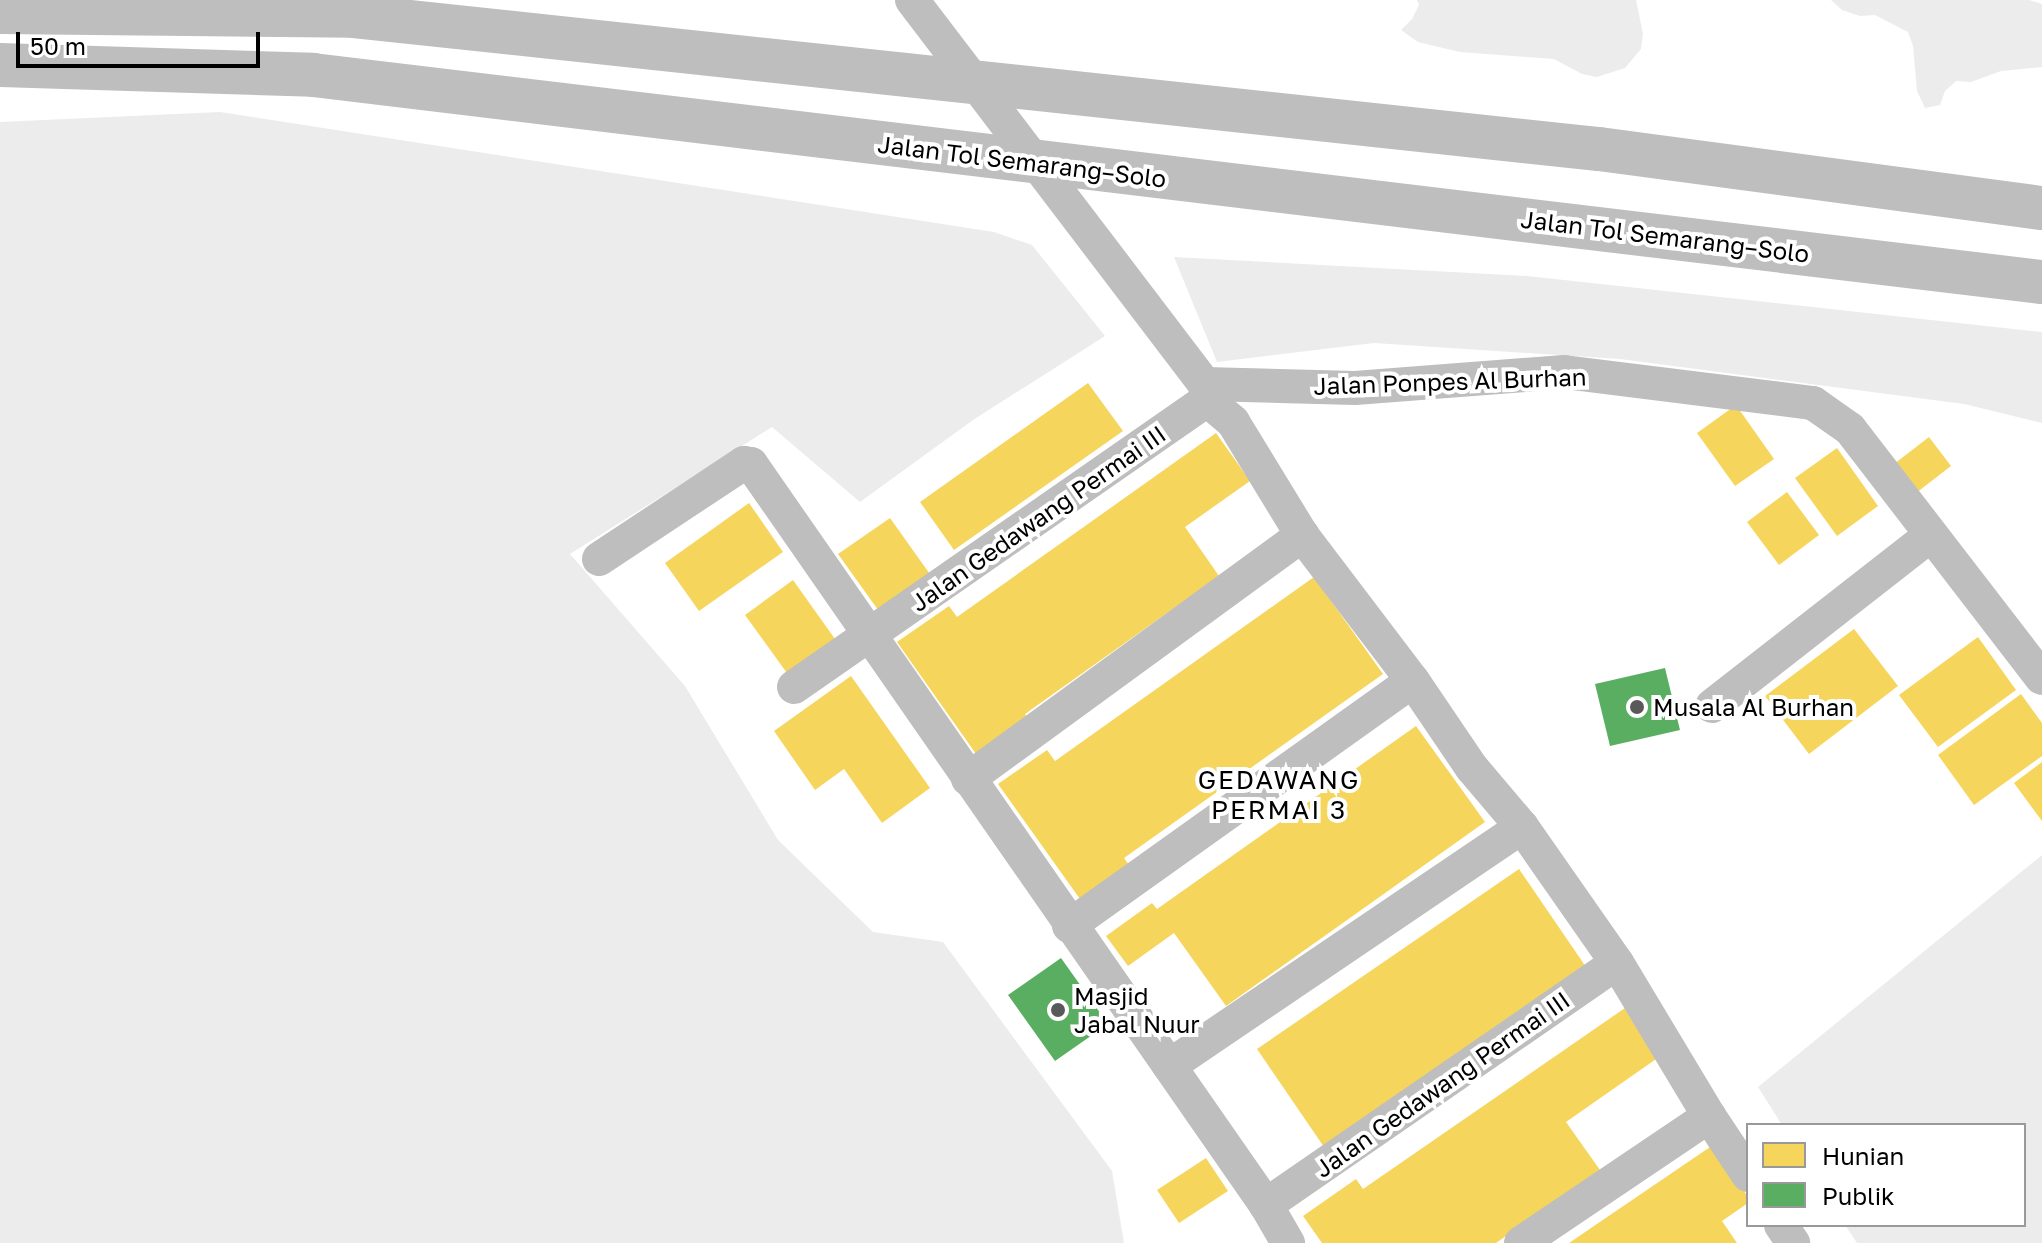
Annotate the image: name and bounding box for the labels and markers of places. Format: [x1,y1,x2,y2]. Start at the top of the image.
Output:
place label: Musala Al Burhan [1653,693,1854,721]
marker: Musala Al Burhan [1628,698,1646,716]
place label: Masjid Jabal Nuur [1074,982,1200,1038]
marker: Masjid Jabal Nuur [1049,1001,1067,1019]

